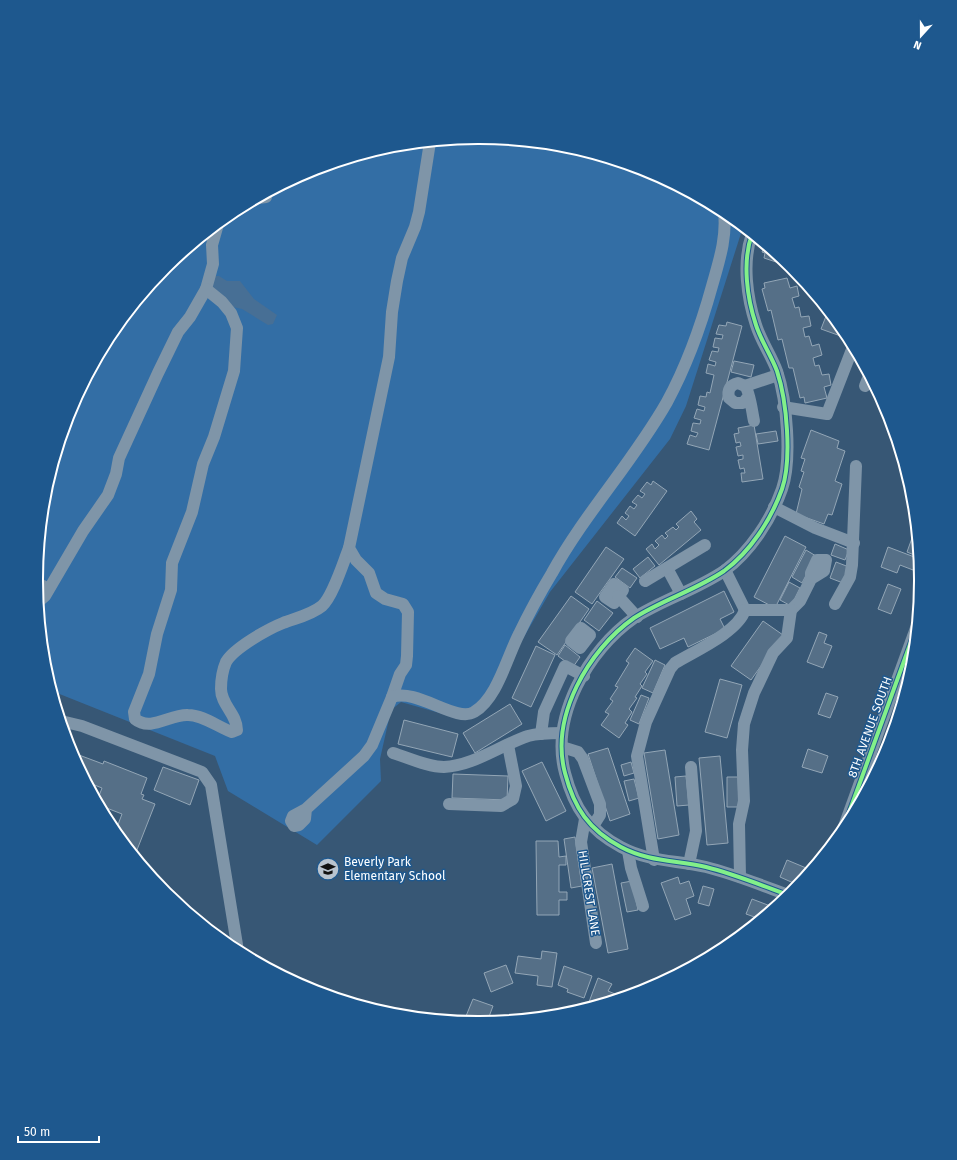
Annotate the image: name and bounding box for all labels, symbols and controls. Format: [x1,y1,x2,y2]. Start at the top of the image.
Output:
north arrow [901,16,941,56]
text: N [912,37,923,52]
street label: 8TH AVENUE SOUTH [845,675,895,779]
street label: HILLCREST LANE [575,849,603,937]
place label: Beverly Park Elementary School [344,855,446,883]
school or university icon: Beverly Park Elementary School [315,856,341,882]
scale bar [18,1118,99,1144]
text: 50 m [24,1125,50,1139]

